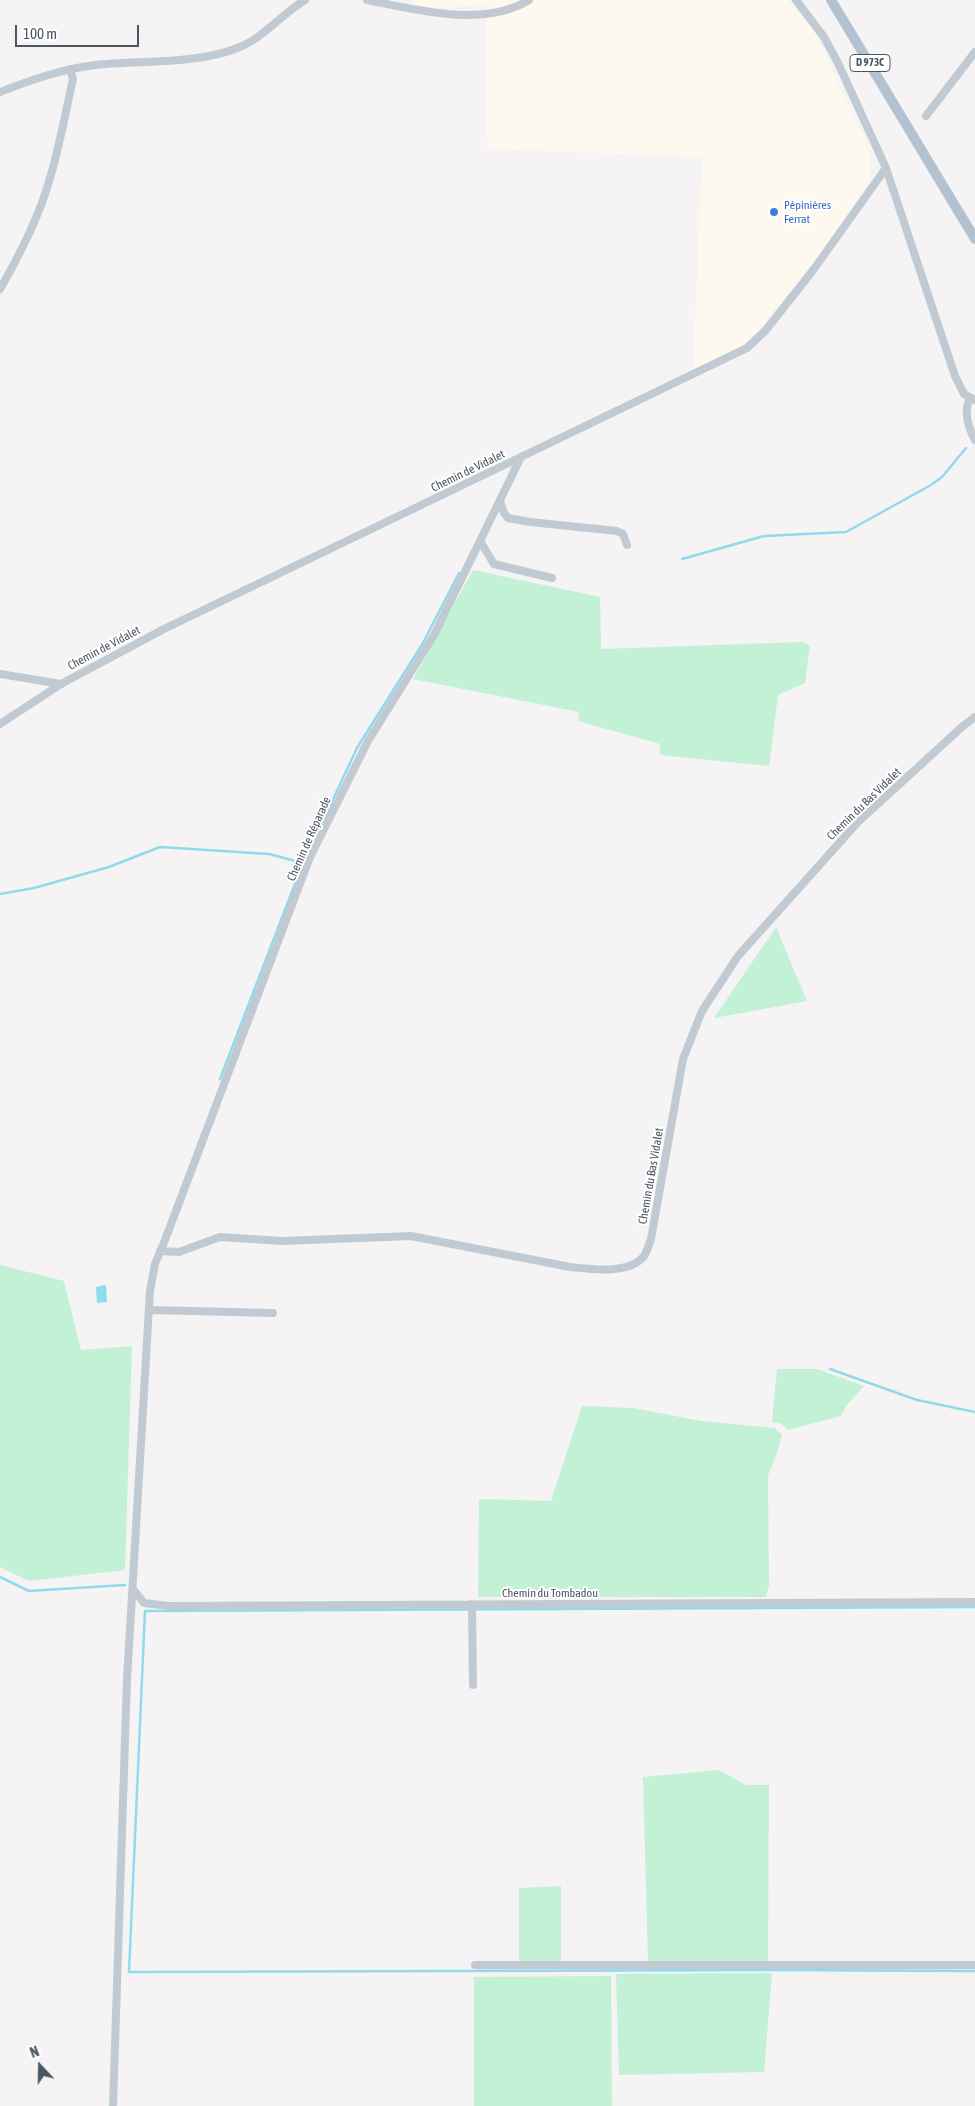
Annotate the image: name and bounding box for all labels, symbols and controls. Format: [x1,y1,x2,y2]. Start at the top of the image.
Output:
scale bar [18,15,141,47]
text: 100 m [23,25,57,42]
road number: D 973C [850,54,890,72]
place label: Pépinières Ferrat [784,198,831,226]
marker: Pépinières Ferrat [768,206,780,218]
street label: Chemin de Vidalet [429,447,507,495]
street label: Chemin de Vidalet [65,623,143,673]
street label: Chemin du Bas Vidalet [824,765,904,843]
street label: Chemin de Réparade [284,794,334,884]
street label: Chemin du Bas Vidalet [635,1127,667,1225]
street label: Chemin du Tombadou [502,1586,598,1600]
north arrow [15,2041,65,2091]
text: N [28,2043,41,2061]

